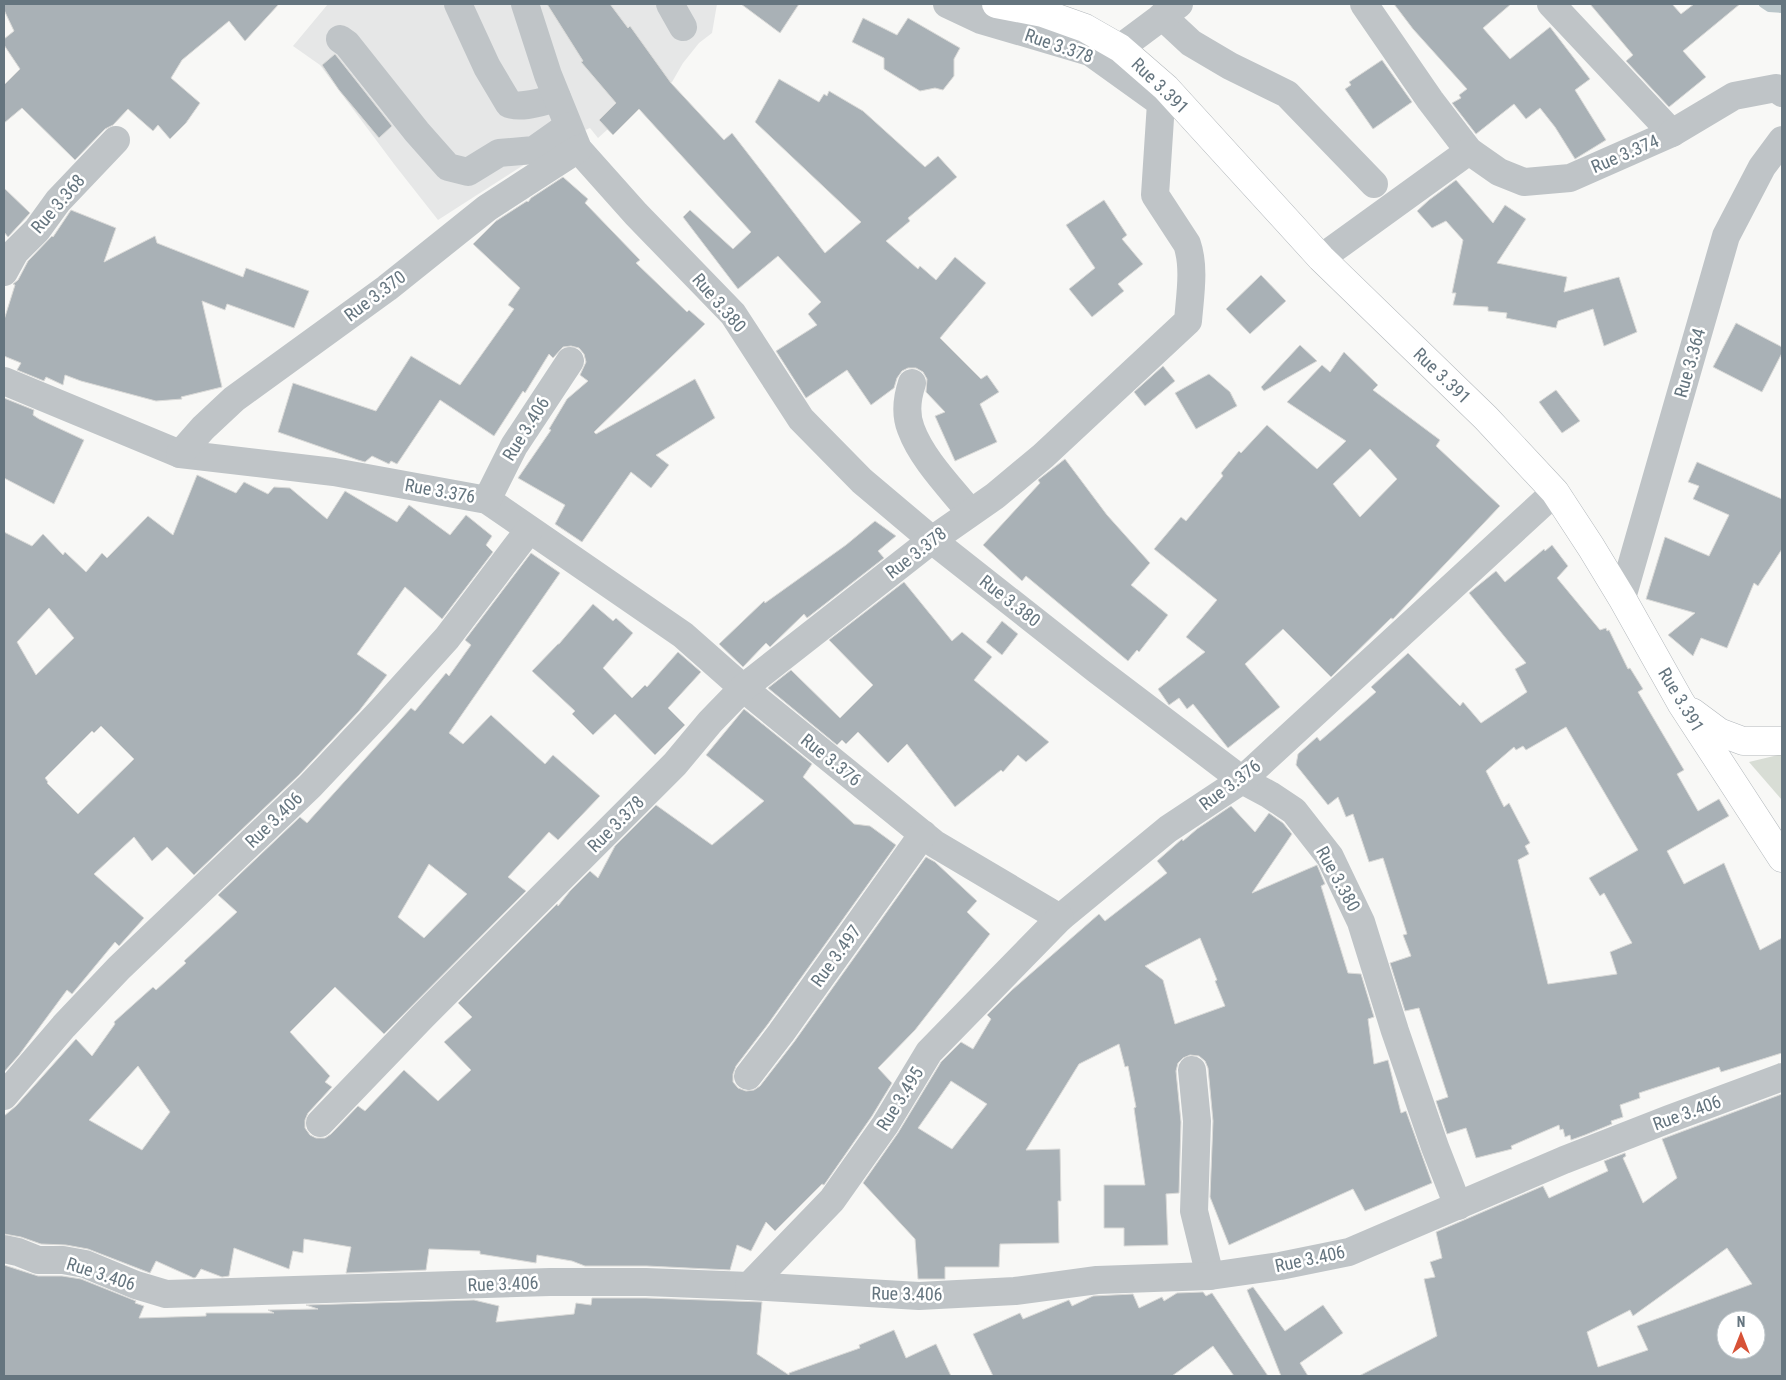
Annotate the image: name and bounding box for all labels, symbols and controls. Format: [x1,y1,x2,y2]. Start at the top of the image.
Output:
street label: Rue 3.378 [1022,24,1096,67]
street label: Rue 3.391 [1127,53,1193,118]
street label: Rue 3.374 [1588,130,1662,177]
street label: Rue 3.368 [26,170,89,237]
street label: Rue 3.370 [340,266,409,325]
street label: Rue 3.380 [688,269,751,336]
street label: Rue 3.364 [1670,326,1709,400]
street label: Rue 3.391 [1409,343,1475,408]
street label: Rue 3.406 [498,393,553,464]
street label: Rue 3.376 [403,474,477,507]
street label: Rue 3.378 [881,522,950,583]
street label: Rue 3.380 [976,570,1045,631]
street label: Rue 3.391 [1654,664,1709,736]
street label: Rue 3.376 [797,729,866,790]
street label: Rue 3.376 [1195,755,1264,814]
street label: Rue 3.406 [241,787,307,852]
street label: Rue 3.378 [583,791,648,856]
street label: Rue 3.380 [1312,843,1365,915]
street label: Rue 3.497 [806,921,865,991]
street label: Rue 3.495 [872,1063,927,1134]
street label: Rue 3.406 [1650,1091,1724,1135]
street label: Rue 3.406 [1273,1241,1347,1276]
street label: Rue 3.406 [64,1253,138,1294]
street label: Rue 3.406 [467,1272,539,1295]
street label: Rue 3.406 [871,1282,943,1305]
north arrow [1716,1310,1766,1360]
text: N [1737,1314,1745,1330]

